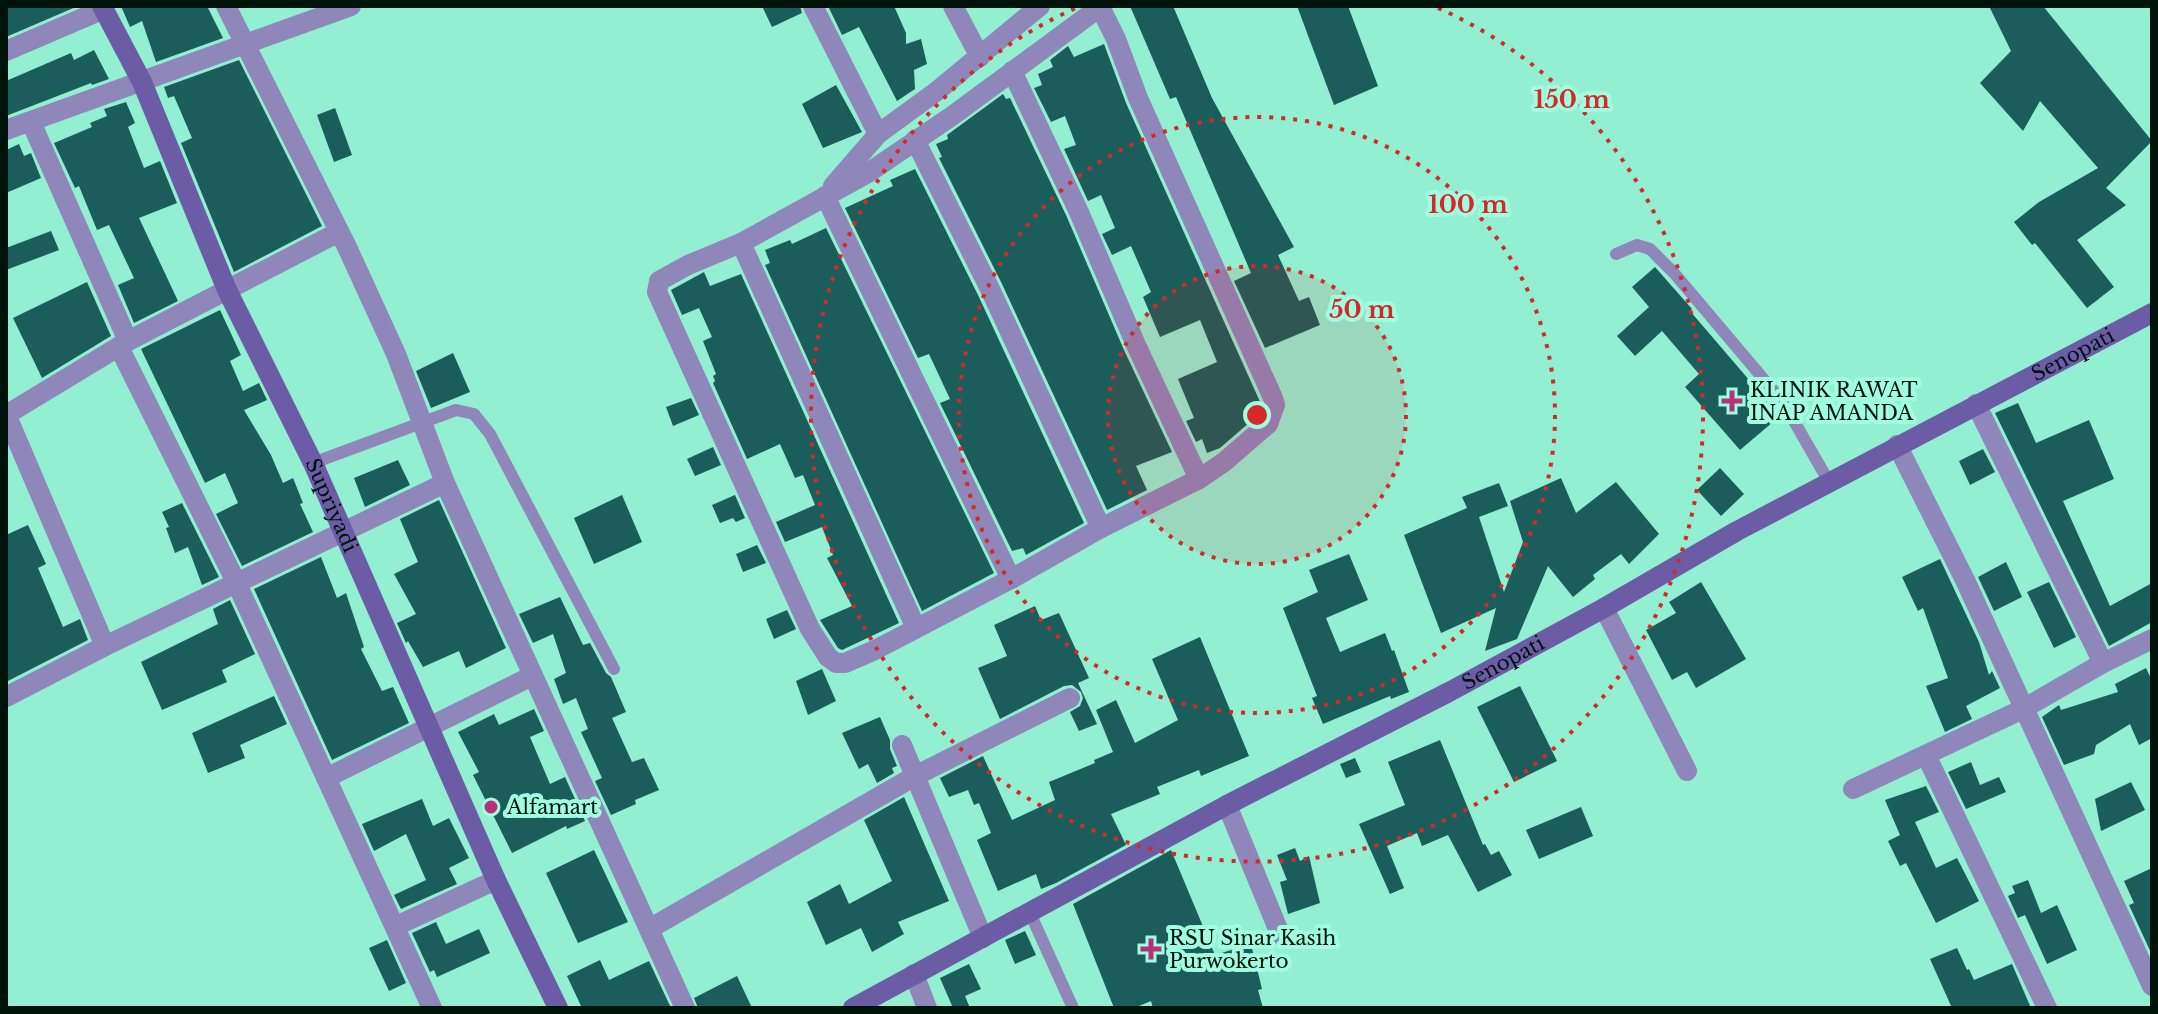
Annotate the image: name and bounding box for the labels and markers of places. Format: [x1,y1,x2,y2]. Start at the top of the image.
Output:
place label: KLINIK RAWAT INAP AMANDA [1750,378,1918,425]
marker: KLINIK RAWAT INAP AMANDA [1721,390,1743,412]
centre of rings [1243,401,1271,429]
place label: Alfamart [506,795,598,819]
marker: Alfamart [482,798,500,816]
place label: RSU Sinar Kasih Purwokerto [1169,926,1337,973]
marker: RSU Sinar Kasih Purwokerto [1140,938,1162,960]

